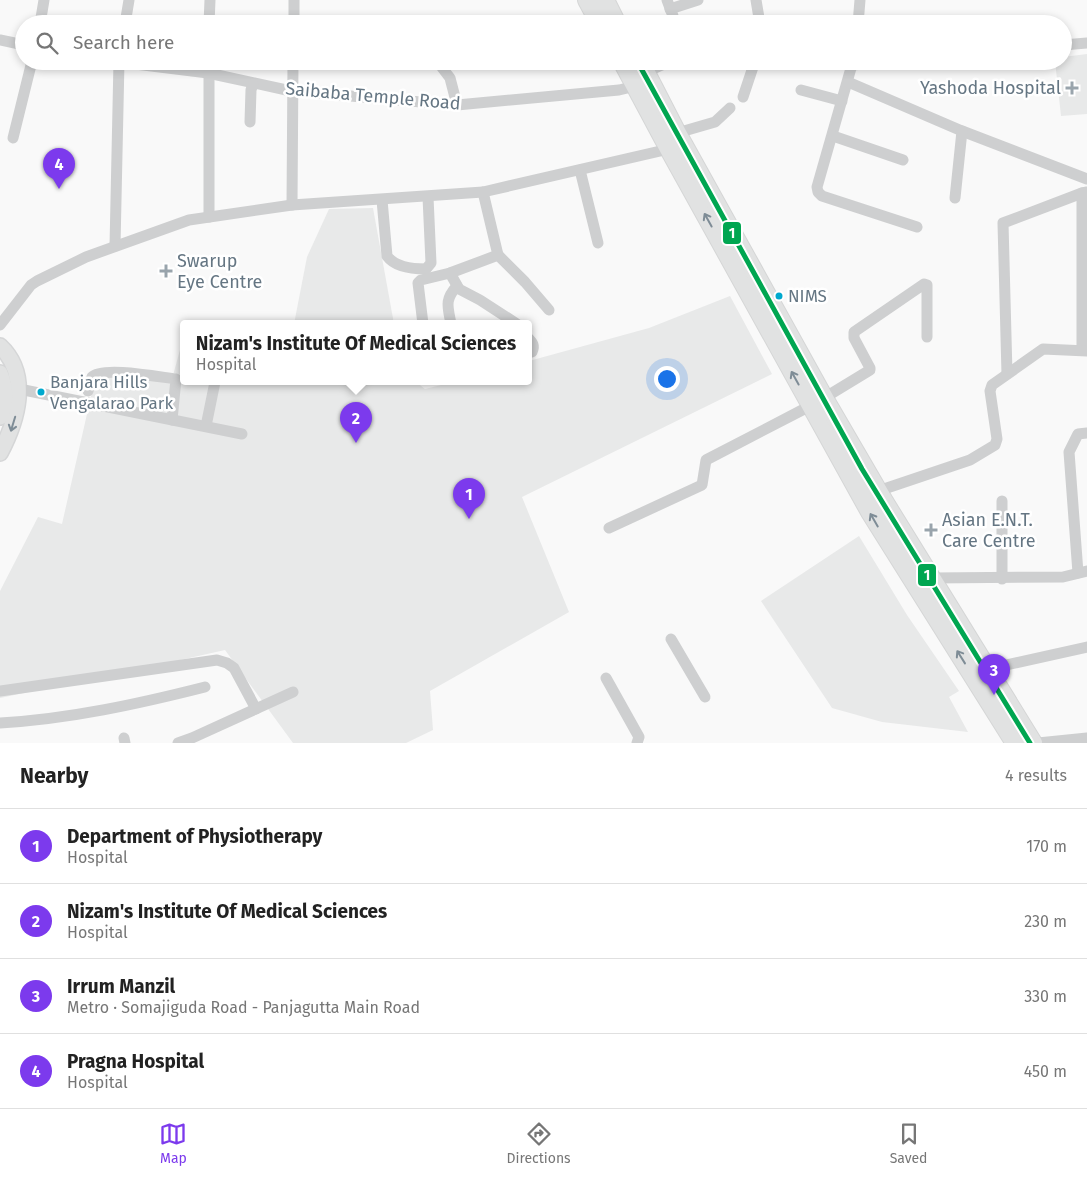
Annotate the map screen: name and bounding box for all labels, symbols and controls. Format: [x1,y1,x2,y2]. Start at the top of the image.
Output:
search box [15,15,1072,70]
icon: search [33,29,61,57]
text: Search here [73,31,174,54]
street label: Saibaba Temple Road [285,77,461,115]
place label: Yashoda Hospital [920,77,1061,99]
marker: Yashoda Hospital [1065,81,1079,95]
pin: 4 [43,148,75,189]
one-way arrow [703,213,713,228]
line badge: 1 [722,221,742,245]
text: 1 [729,225,735,242]
place label: Swarup Eye Centre [177,250,262,293]
marker: Swarup Eye Centre [159,264,173,278]
place label: NIMS [788,286,827,307]
marker: NIMS [774,291,784,301]
popup [180,320,532,385]
text: Nizam's Institute Of Medical Sciences [196,332,516,355]
text: Hospital [196,355,256,374]
your location [654,366,680,392]
place label: Banjara Hills Vengalarao Park [50,372,173,414]
one-way arrow [789,372,799,386]
marker: Banjara Hills Vengalarao Park [36,387,46,397]
pin: 2 [340,402,372,443]
one-way arrow [7,416,17,432]
pin: 1 [453,478,485,519]
place label: Asian E.N.T. Care Centre [942,509,1035,552]
one-way arrow [869,513,878,528]
marker: Asian E.N.T. Care Centre [924,523,938,537]
line badge: 1 [917,563,937,587]
text: 1 [924,567,930,584]
one-way arrow [956,650,967,664]
pin: 3 [978,654,1010,695]
text: Nearby [20,763,88,789]
text: 4 results [1005,766,1067,785]
text: Department of Physiotherapy [67,825,322,848]
text: 1 [32,837,40,856]
text: 170 m [1026,837,1067,856]
text: Hospital [67,848,128,867]
text: Nizam's Institute Of Medical Sciences [67,900,387,923]
text: 2 [32,912,40,931]
text: 230 m [1024,912,1067,931]
text: Hospital [67,923,128,942]
text: Irrum Manzil [67,975,175,998]
text: 3 [32,987,40,1006]
text: 330 m [1024,987,1067,1006]
text: Metro · Somajiguda Road - Panjagutta Main Road [67,998,420,1017]
text: Pragna Hospital [67,1050,204,1073]
text: 4 [31,1062,41,1081]
text: 450 m [1024,1062,1067,1081]
text: Hospital [67,1073,128,1092]
tab: Map [159,1120,187,1167]
tab: Directions [506,1120,571,1167]
tab: Saved [890,1120,928,1167]

